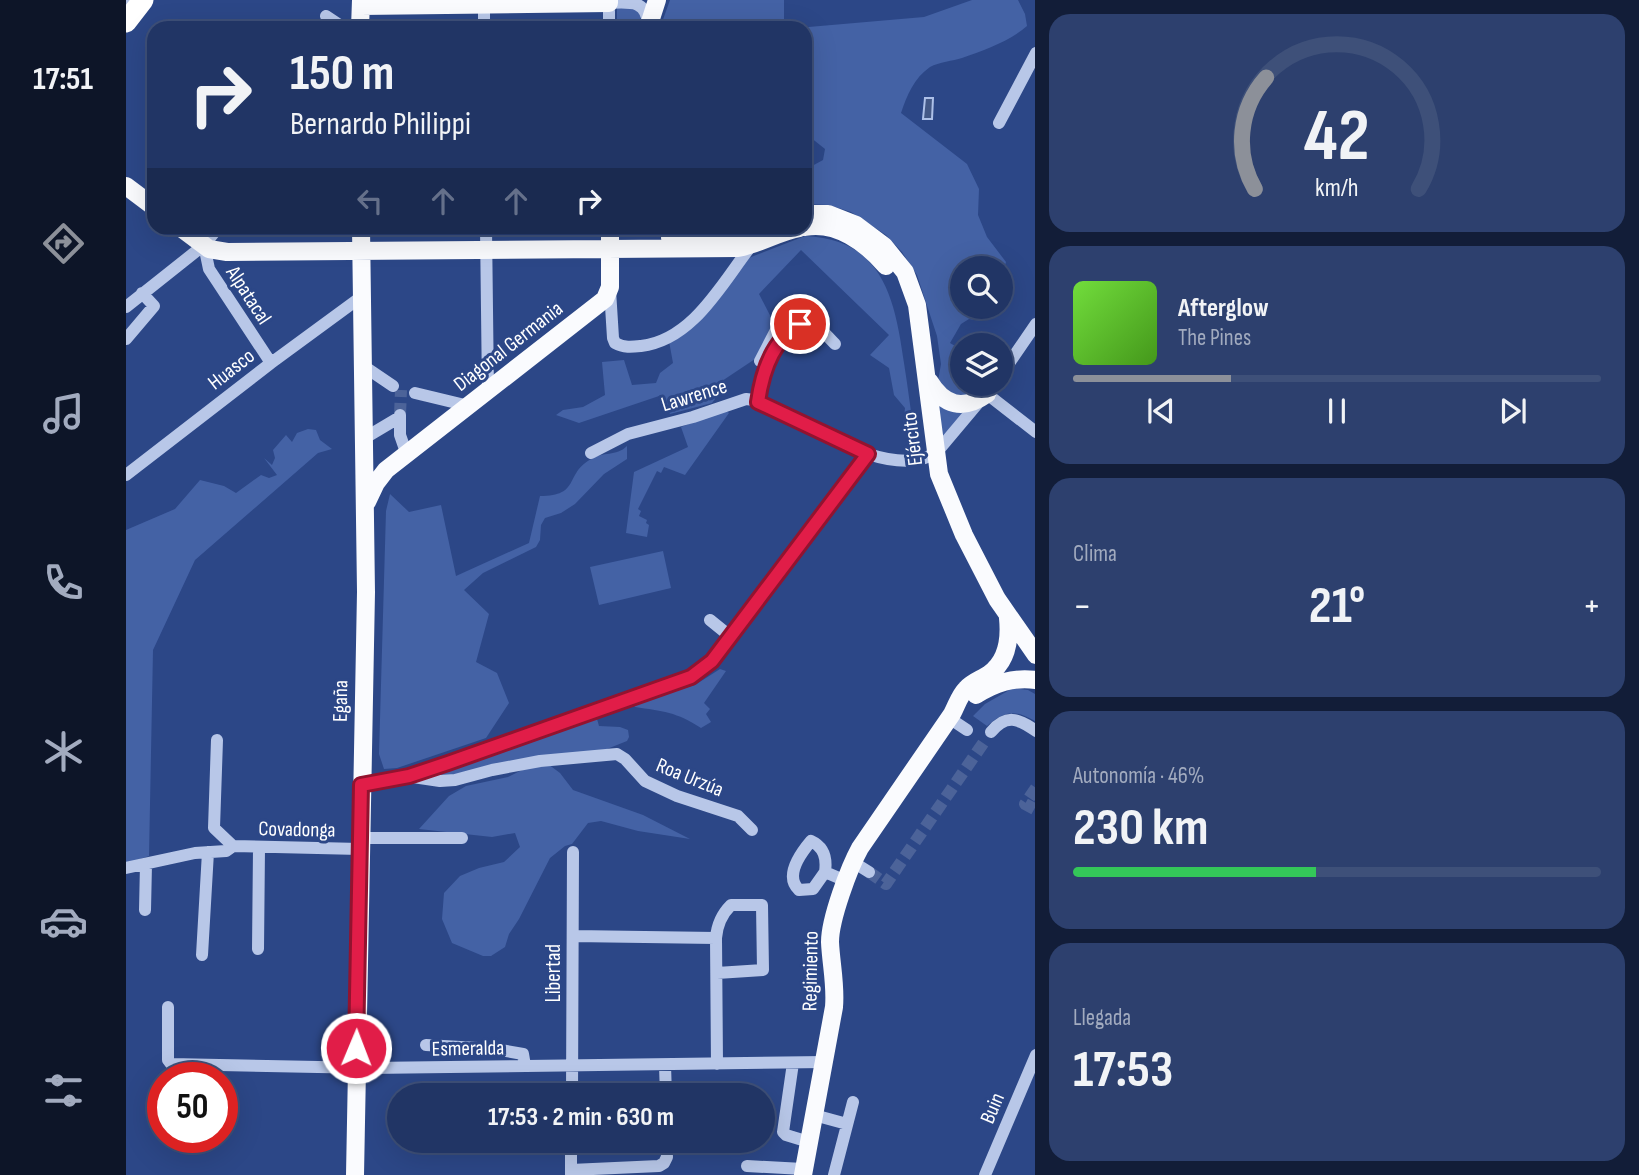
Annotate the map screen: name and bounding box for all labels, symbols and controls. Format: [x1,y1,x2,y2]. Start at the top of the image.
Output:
text: 150 m [290,45,394,104]
icon: right [175,49,266,140]
text: 17:51 [33,60,93,99]
text: 42 [1304,93,1370,181]
text: Bernardo Philippi [290,105,471,144]
text: km/h [1315,173,1359,204]
icon: left [351,182,389,220]
icon: ahead [424,182,462,220]
icon: ahead [497,182,535,220]
icon: right [570,182,608,220]
icon: directions [39,219,88,268]
map controls [950,256,1013,396]
button: search [950,256,1013,319]
street label: Alpatacal [220,261,277,329]
text: Afterglow [1178,293,1269,324]
pin [770,294,830,354]
street label: Diagonal Germania [449,296,568,397]
icon: arrive [781,305,819,343]
text: The Pines [1178,324,1251,352]
button: layers [950,333,1013,396]
street label: Huasco [203,344,260,395]
street label: Lawrence [658,374,730,417]
icon: music [39,389,88,438]
icon: previous [1142,392,1180,430]
icon: pause [1318,392,1356,430]
icon: next [1494,392,1532,430]
street label: Ejército [897,411,928,467]
text: Clima [1073,540,1117,568]
icon: phone [39,558,88,607]
text: 21° [1309,575,1365,638]
text: − [1073,584,1092,629]
text: + [1582,584,1601,629]
street label: Egaña [328,680,353,722]
icon: climate [39,727,88,776]
street label: Roa Urzúa [652,753,727,802]
text: Autonomía · 46% [1073,762,1204,790]
text: 230 km [1073,797,1208,860]
street label: Covadonga [258,816,336,843]
icon: car [39,897,88,946]
street label: Regimiento [797,931,824,1011]
street label: Libertad [541,944,566,1002]
text: Llegada [1073,1004,1131,1032]
position arrow [319,1011,393,1085]
street label: Esmeralda [431,1035,505,1062]
text: 17:53 [1073,1039,1173,1102]
speed limit sign: 50 [147,1062,238,1153]
icon: filters [39,1066,88,1115]
street label: Buin [975,1089,1010,1127]
text: 17:53 · 2 min · 630 m [488,1102,674,1133]

